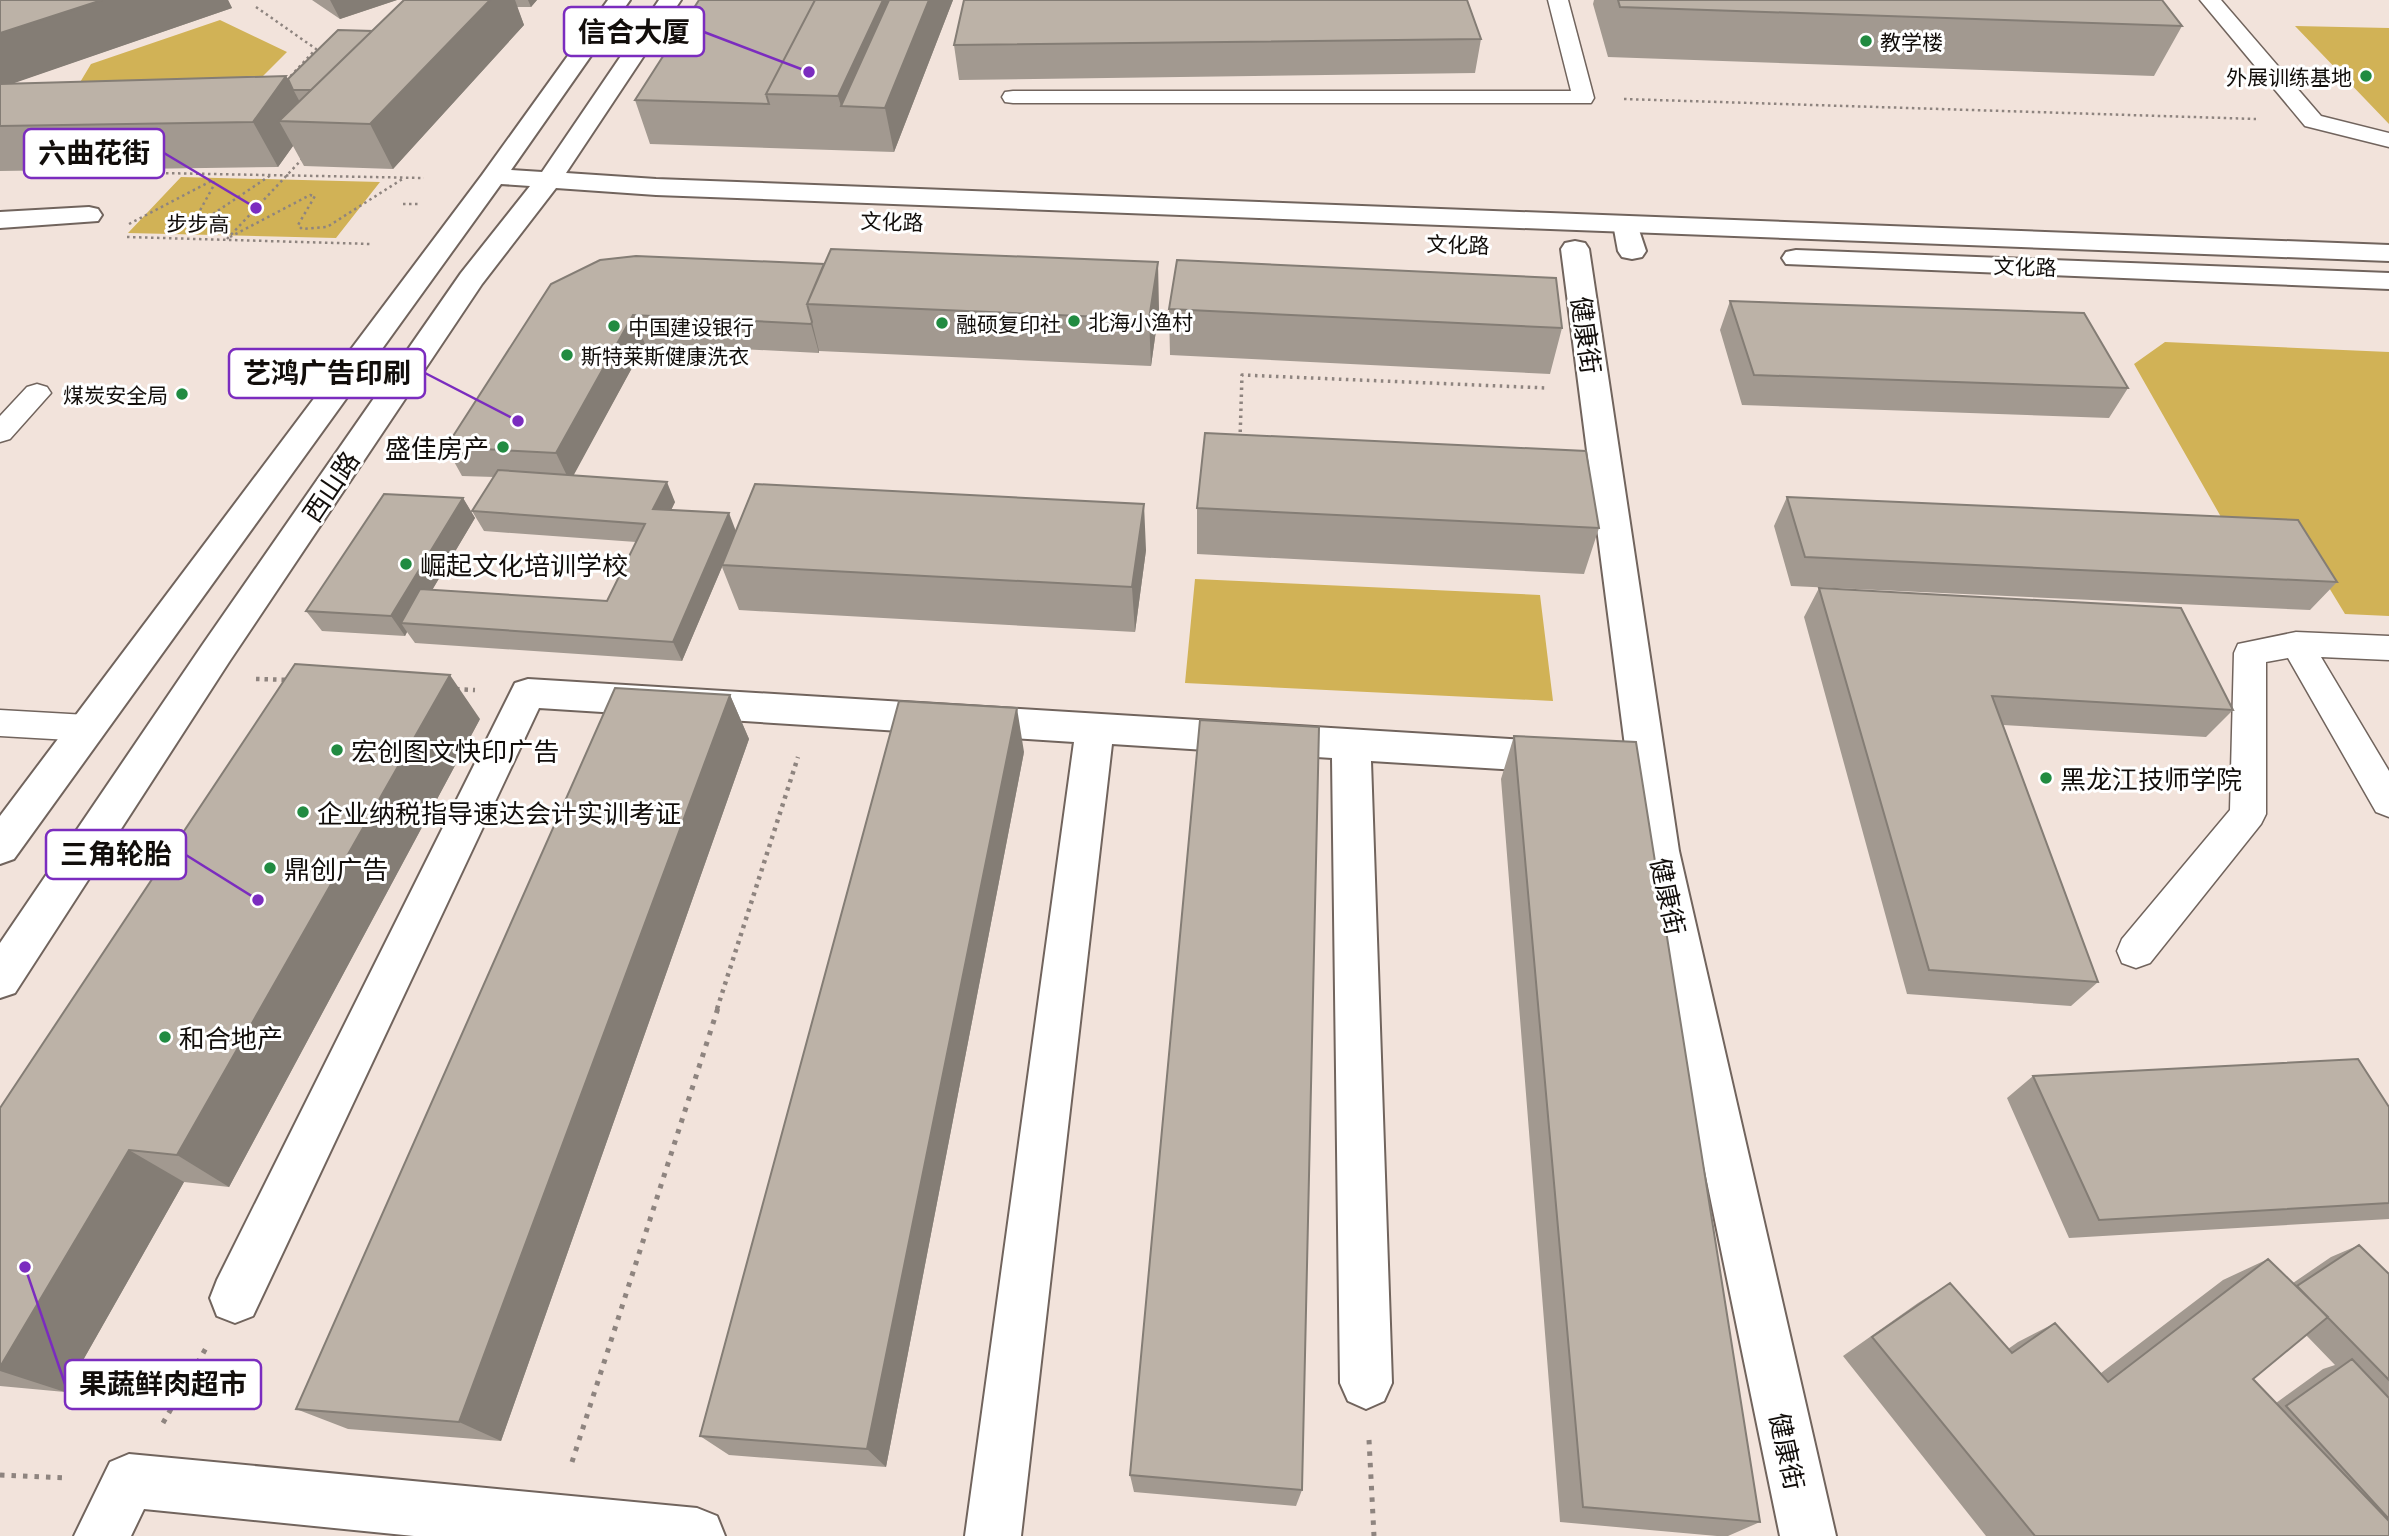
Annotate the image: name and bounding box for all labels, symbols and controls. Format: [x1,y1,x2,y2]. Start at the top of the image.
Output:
callout: 信合大厦 [564,7,704,56]
text: 信合大厦 [578,14,690,48]
place label: 教学楼 [1880,29,1943,54]
marker: 教学楼 [1858,33,1874,49]
place label: 外展训练基地 [2226,64,2352,89]
marker: 外展训练基地 [2358,68,2374,84]
callout: 六曲花街 [24,129,164,178]
text: 六曲花街 [38,135,150,169]
street label: 文化路 [860,207,924,235]
street label: 步步高 [166,210,230,236]
street label: 文化路 [1426,230,1490,258]
street label: 文化路 [1993,252,2057,280]
street label: 健康街 [1566,294,1608,376]
place label: 北海小渔村 [1088,309,1193,334]
place label: 融硕复印社 [956,311,1061,336]
marker: 北海小渔村 [1066,313,1082,329]
place label: 中国建设银行 [628,314,754,339]
marker: 融硕复印社 [934,315,950,331]
marker: 中国建设银行 [606,318,622,334]
place label: 斯特莱斯健康洗衣 [581,343,749,368]
marker: 斯特莱斯健康洗衣 [559,347,575,363]
callout: 艺鸿广告印刷 [229,349,425,398]
text: 艺鸿广告印刷 [243,355,411,389]
place label: 煤炭安全局 [63,382,168,407]
marker: 煤炭安全局 [174,386,190,402]
place label: 盛佳房产 [385,432,489,463]
marker: 盛佳房产 [495,439,511,455]
street label: 西山路 [295,445,365,527]
place label: 崛起文化培训学校 [420,549,628,580]
marker: 崛起文化培训学校 [398,556,414,572]
place label: 宏创图文快印广告 [351,735,559,766]
marker: 宏创图文快印广告 [329,742,345,758]
place label: 黑龙江技师学院 [2060,763,2242,794]
marker: 黑龙江技师学院 [2038,770,2054,786]
place label: 企业纳税指导速达会计实训考证 [317,797,681,828]
marker: 企业纳税指导速达会计实训考证 [295,804,311,820]
callout: 三角轮胎 [46,830,186,879]
text: 三角轮胎 [60,836,172,870]
place label: 鼎创广告 [284,853,388,884]
street label: 健康街 [1646,855,1692,937]
marker: 鼎创广告 [262,860,278,876]
place label: 和合地产 [179,1022,283,1053]
marker: 和合地产 [157,1029,173,1045]
callout: 果蔬鲜肉超市 [65,1360,261,1409]
text: 果蔬鲜肉超市 [79,1366,247,1400]
street label: 健康街 [1765,1410,1811,1492]

